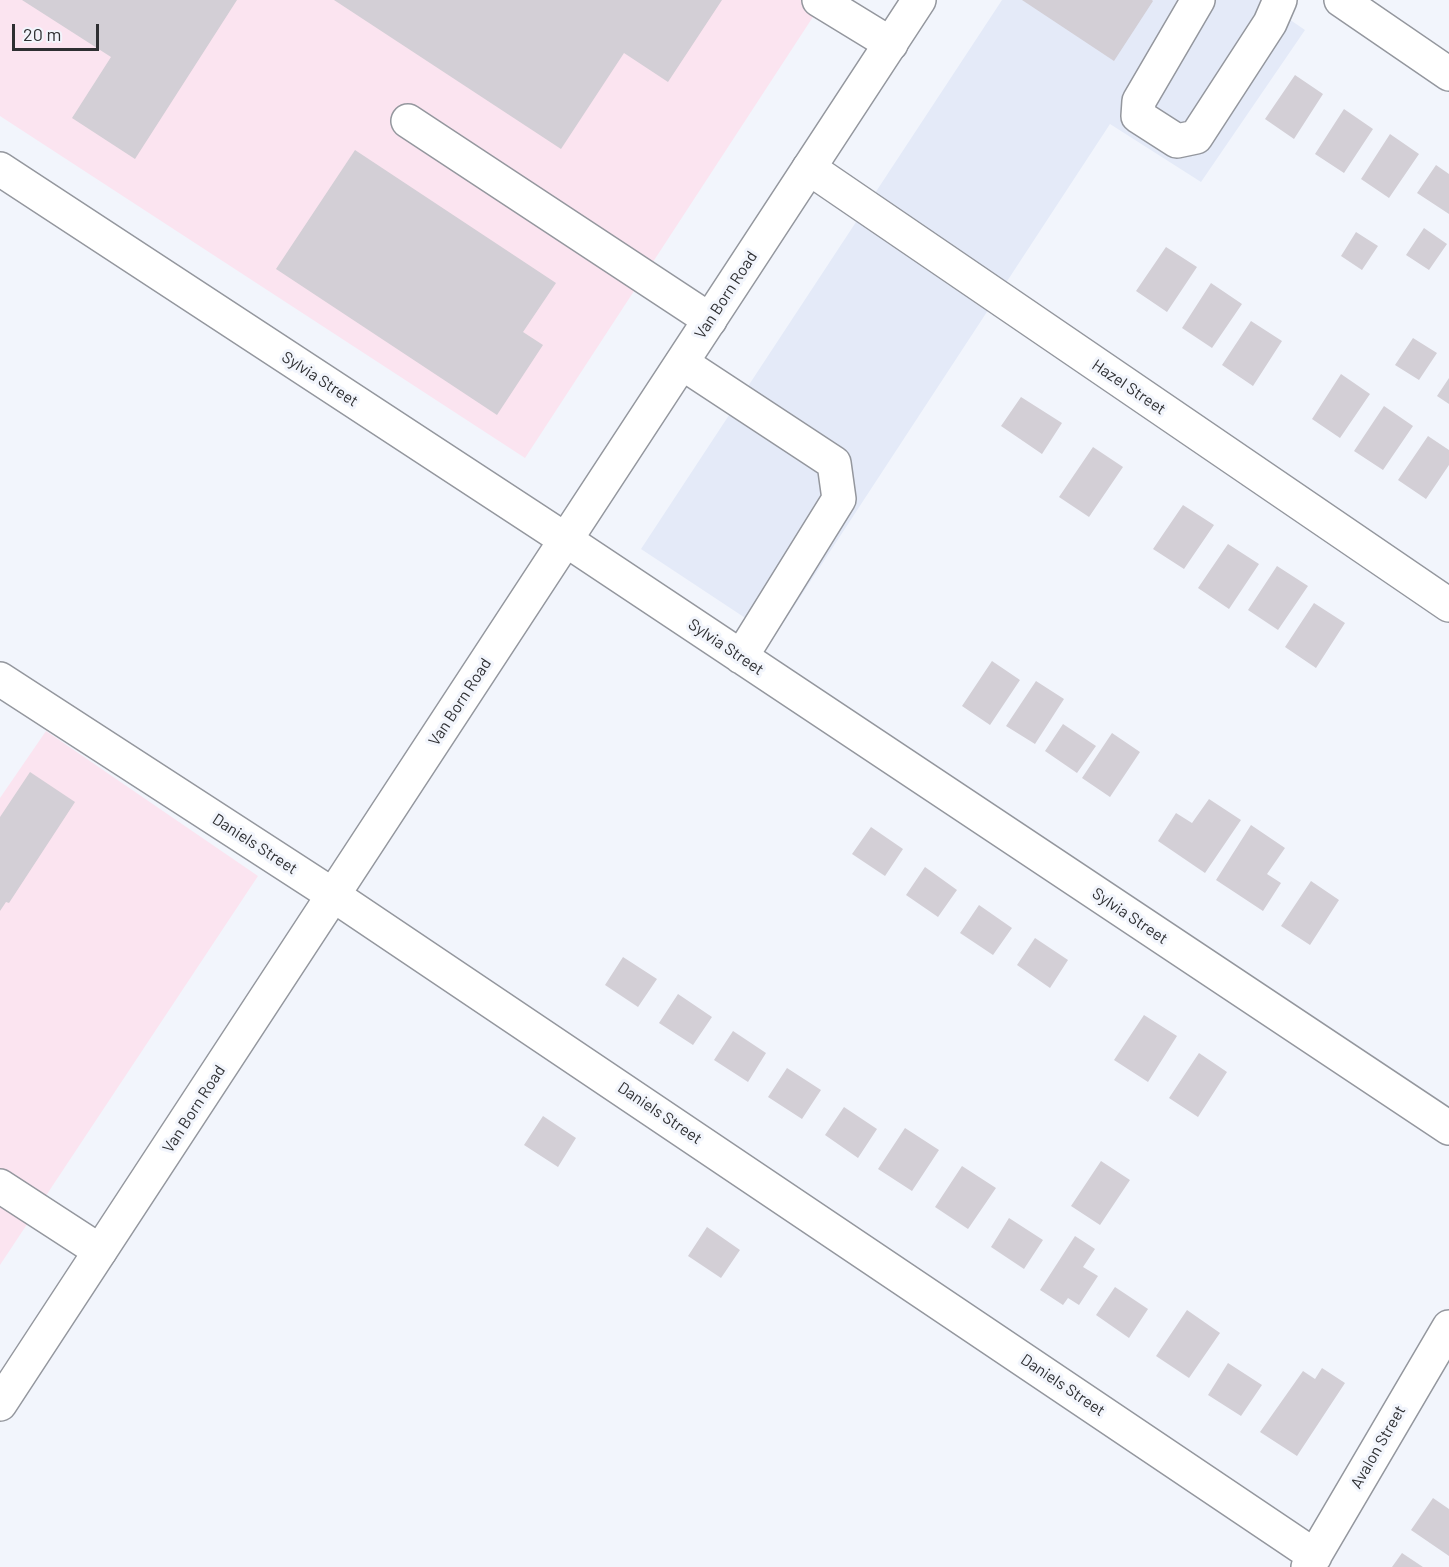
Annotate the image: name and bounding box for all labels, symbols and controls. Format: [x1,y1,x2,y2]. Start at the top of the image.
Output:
scale bar [15,12,102,50]
text: 20 m [23,23,61,45]
street label: Van Born Road [691,248,761,342]
street label: Sylvia Street [278,347,362,411]
street label: Hazel Street [1088,355,1170,419]
street label: Sylvia Street [685,615,767,679]
street label: Van Born Road [425,655,495,749]
street label: Daniels Street [209,809,301,879]
street label: Sylvia Street [1089,884,1171,948]
street label: Van Born Road [159,1062,229,1156]
street label: Daniels Street [614,1078,706,1148]
street label: Daniels Street [1017,1350,1109,1420]
street label: Avalon Street [1346,1402,1410,1492]

